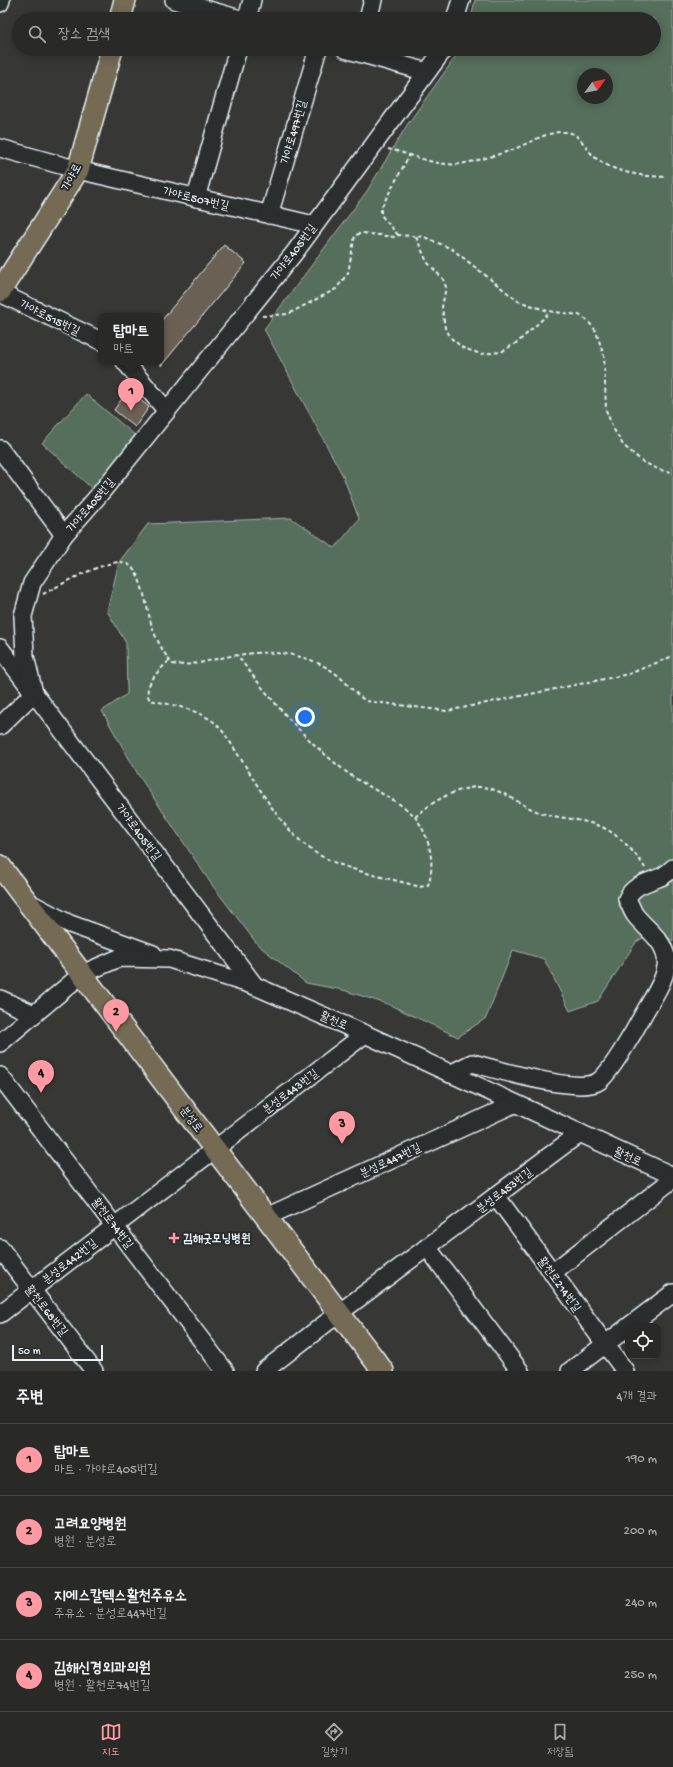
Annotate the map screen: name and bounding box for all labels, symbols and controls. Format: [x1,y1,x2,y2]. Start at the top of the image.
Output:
search box [12,12,661,56]
icon: search [26,23,48,45]
text: 장소 검색 [58,26,110,44]
north arrow [577,68,613,104]
street label: 가야로497번길 [279,98,311,166]
street label: 가야로 [60,162,86,194]
street label: 가야로507번길 [161,186,230,214]
street label: 가야로405번길 [269,222,321,284]
street label: 가야로515번길 [17,298,82,340]
popup [98,313,164,365]
text: 탑마트 [113,323,149,341]
text: 마트 [113,342,134,357]
pin: 1 [118,378,144,411]
street label: 가야로405번길 [65,476,119,536]
your location [295,707,315,727]
street label: 가야로405번길 [112,802,163,864]
pin: 2 [103,999,129,1032]
street label: 활천로 [317,1009,350,1034]
pin: 4 [28,1060,54,1093]
street label: 분성로443번길 [261,1067,322,1118]
street label: 분성로 [176,1104,205,1136]
pin: 3 [329,1111,355,1144]
street label: 분성로447번길 [358,1141,424,1182]
street label: 활천로 [611,1144,644,1170]
street label: 분성로453번길 [474,1166,536,1217]
street label: 활천로74번길 [88,1195,136,1253]
marker: 김해굿모닝병원 [168,1232,180,1244]
place label: 김해굿모닝병원 [183,1232,251,1247]
street label: 분성로442번길 [40,1237,101,1288]
street label: 활천로214번길 [534,1254,584,1316]
street label: 활천로68번길 [21,1282,71,1340]
map controls [625,1323,661,1359]
button: locate [625,1323,661,1359]
scale bar [12,1343,103,1362]
text: 50 m [18,1346,40,1358]
text: 주변 [16,1389,43,1409]
text: 4개 결과 [616,1390,657,1405]
text: 탑마트 [54,1444,90,1462]
text: 1 [26,1452,32,1467]
text: 190 m [626,1452,657,1467]
text: 마트 · 가야로405번길 [54,1463,158,1478]
text: 고려요양병원 [54,1516,126,1534]
text: 2 [26,1524,32,1539]
text: 200 m [624,1524,657,1539]
text: 병원 · 분성로 [54,1535,117,1550]
text: 지에스칼텍스활천주유소 [54,1588,187,1606]
text: 3 [26,1596,32,1611]
text: 240 m [625,1596,657,1611]
text: 주유소 · 분성로447번길 [54,1607,167,1622]
text: 김해신경외과의원 [54,1660,151,1678]
text: 4 [26,1668,32,1683]
text: 250 m [624,1668,657,1683]
text: 병원 · 활천로74번길 [54,1679,150,1694]
tab: 지도 [100,1721,122,1759]
tab: 길찾기 [321,1721,347,1759]
tab: 저장됨 [547,1721,573,1759]

